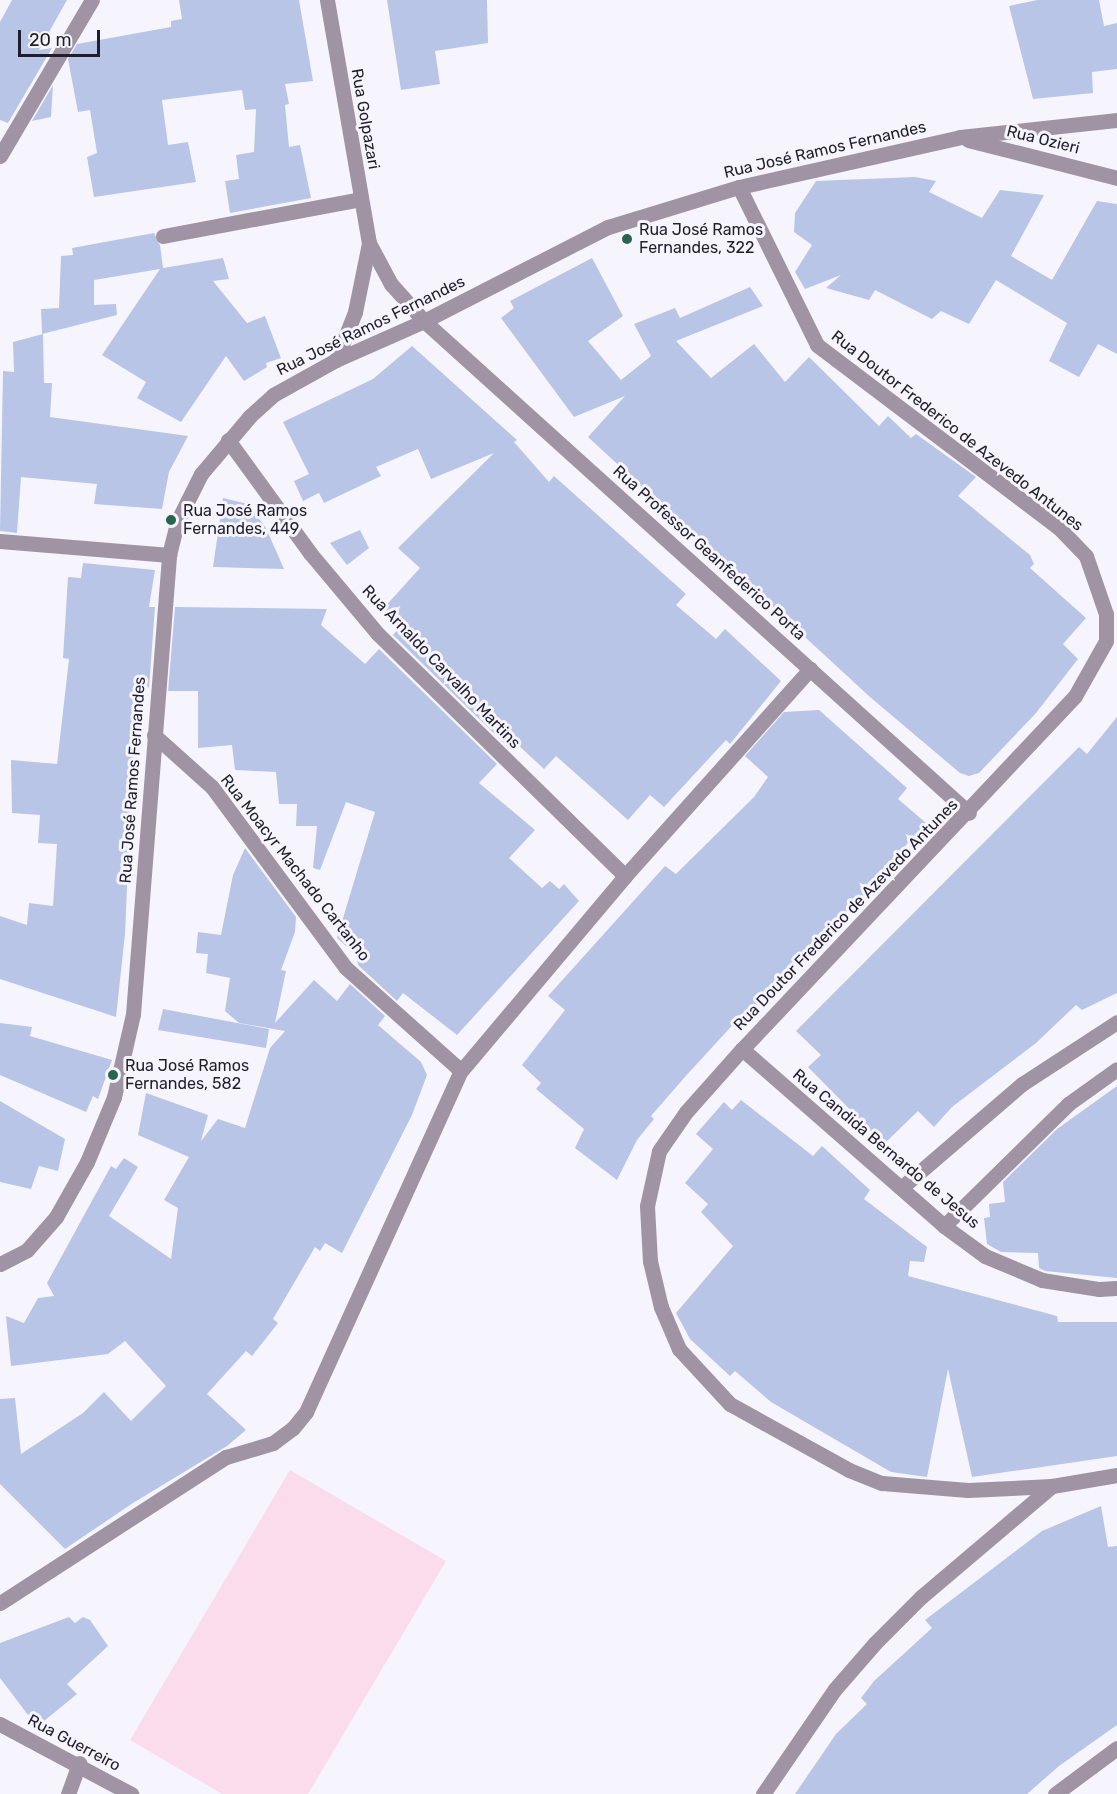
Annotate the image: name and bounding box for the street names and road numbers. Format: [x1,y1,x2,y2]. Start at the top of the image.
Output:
street label: Rua Golpazari [347,67,383,171]
street label: Rua José Ramos Fernandes [722,117,928,183]
street label: Rua Ozieri [1004,122,1082,158]
street label: Rua José Ramos Fernandes [274,272,468,380]
street label: Rua Doutor Frederico de Azevedo Antunes [827,326,1087,536]
street label: Rua Professor Geanfederico Porta [609,461,809,645]
street label: Rua Arnaldo Carvalho Martins [358,581,524,753]
street label: Rua José Ramos Fernandes [116,676,150,884]
street label: Rua Moacyr Machado Cartanho [216,771,374,965]
street label: Rua Doutor Frederico de Azevedo Antunes [730,795,962,1035]
street label: Rua Candida Bernardo de Jesus [789,1065,983,1233]
street label: Rua Guerreiro [24,1711,124,1775]

